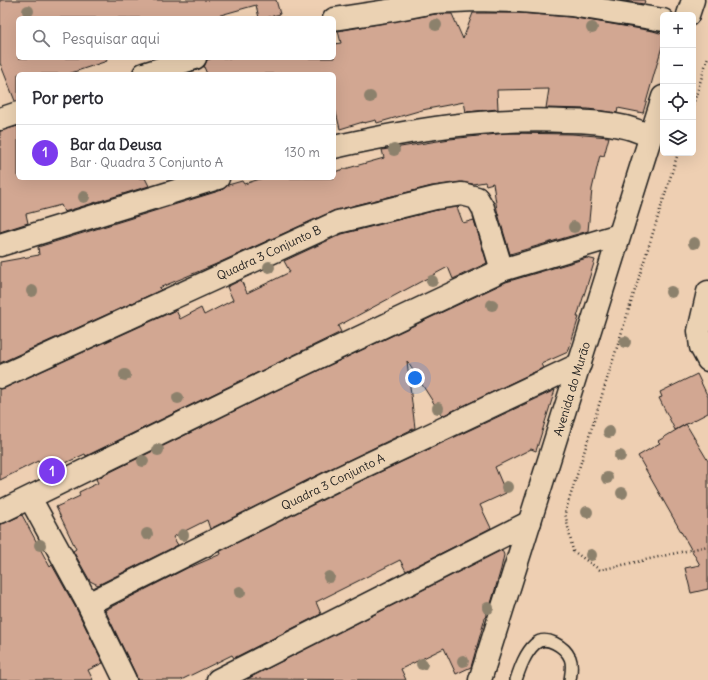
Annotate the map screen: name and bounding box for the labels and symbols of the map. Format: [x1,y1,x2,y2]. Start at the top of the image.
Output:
street label: Quadra 3 Conjunto B [214,222,324,283]
street label: Avenida do Murão [550,340,593,438]
your location [405,368,425,388]
street label: Quadra 3 Conjunto A [279,450,387,513]
pin: 1 [39,456,65,486]

